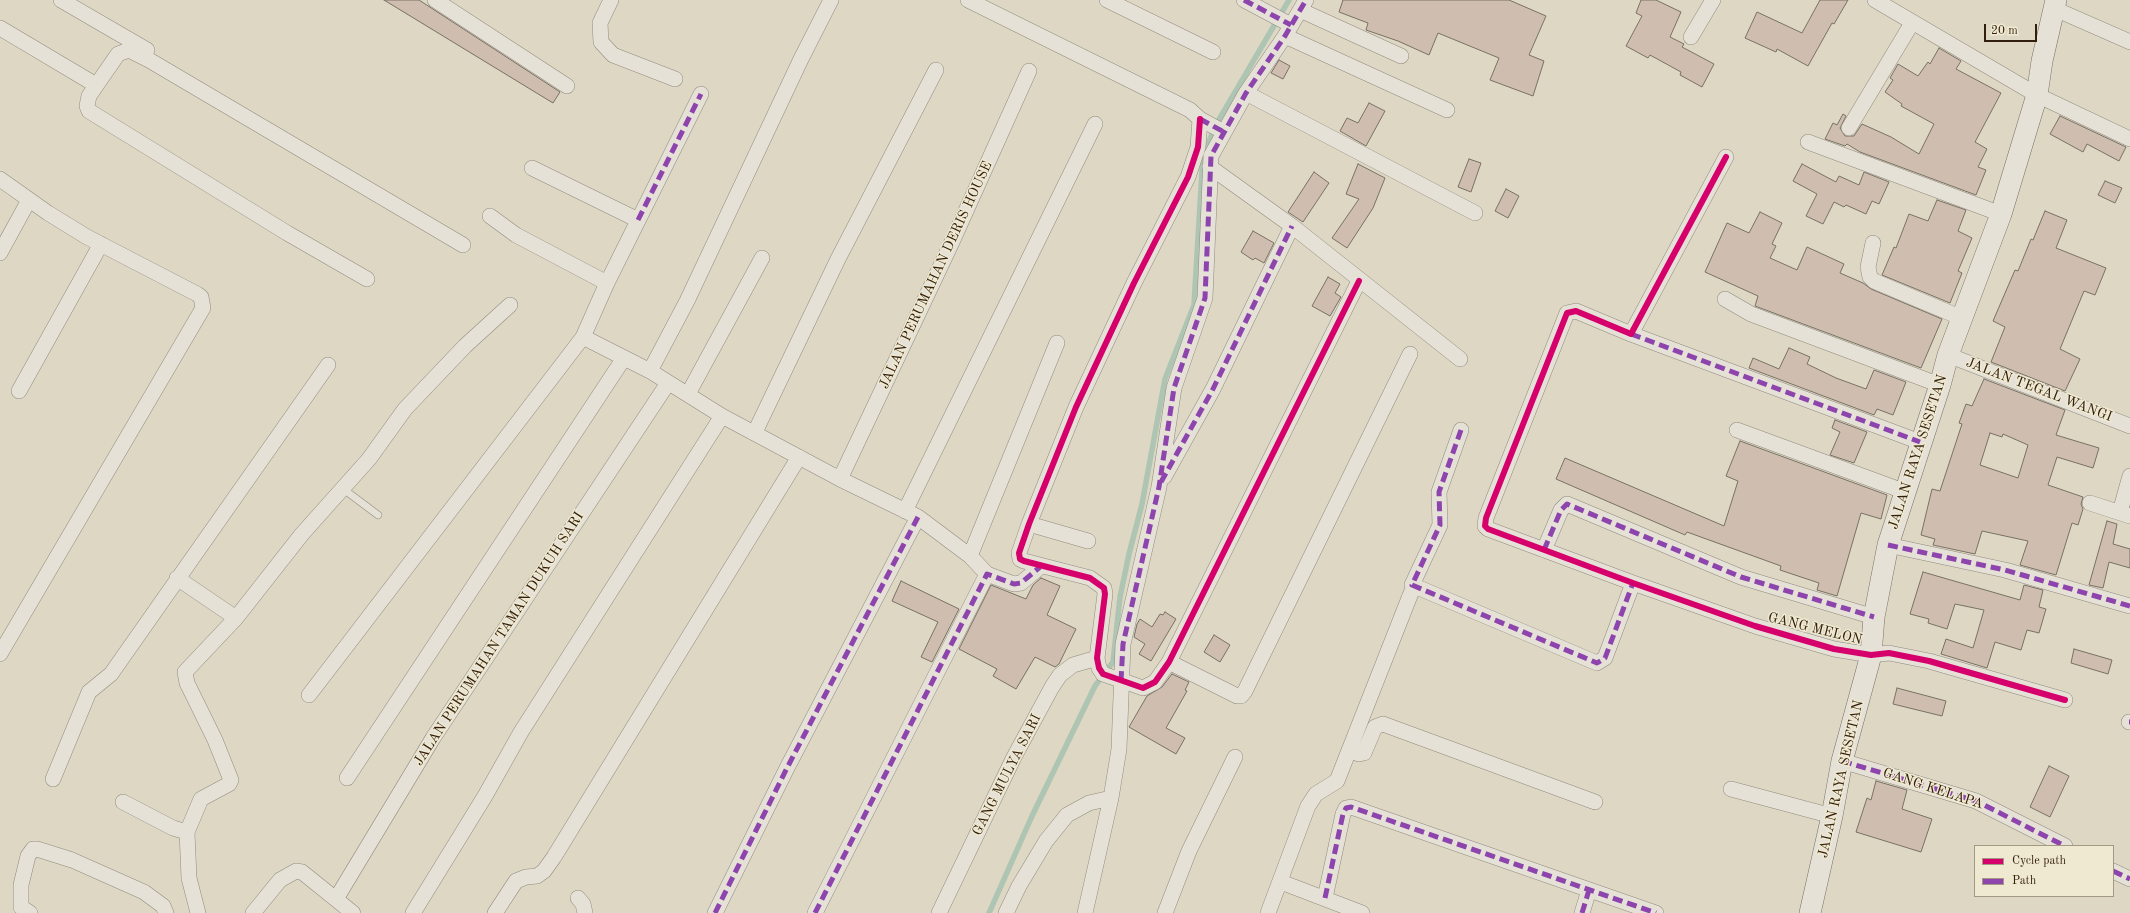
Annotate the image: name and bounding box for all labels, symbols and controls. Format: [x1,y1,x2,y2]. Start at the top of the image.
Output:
scale bar [1986,16,2039,42]
text: 20 m [1991,25,2018,37]
street label: JALAN PERUMAHAN DERIS HOUSE [876,159,996,391]
street label: JALAN TEGAL WANGI [1963,354,2115,426]
street label: JALAN RAYA SESETAN [1885,373,1951,531]
street label: JALAN PERUMAHAN TAMAN DUKUH SARI [410,509,588,769]
street label: GANG MELON [1766,609,1864,649]
street label: JALAN RAYA SESETAN [1815,698,1867,860]
street label: GANG MULYA SARI [969,711,1045,839]
street label: GANG KELAPA [1881,765,1985,813]
legend [1974,845,2114,897]
text: Cycle path [2012,855,2066,867]
text: Path [2012,875,2036,887]

